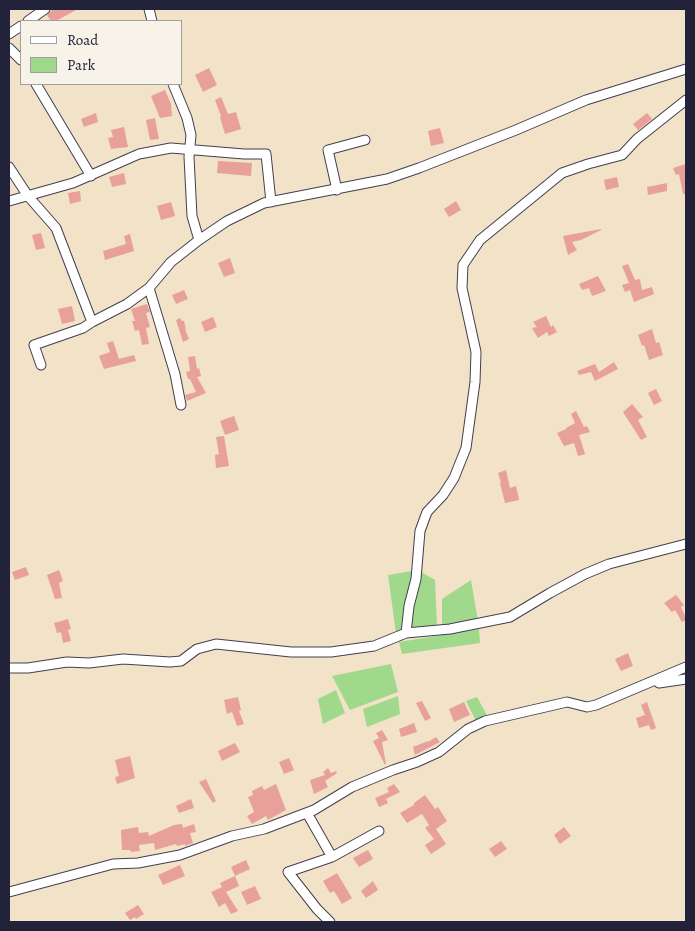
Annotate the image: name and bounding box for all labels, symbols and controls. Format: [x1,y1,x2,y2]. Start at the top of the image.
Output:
legend [20,20,182,85]
text: Road [67,30,98,50]
text: Park [67,55,95,75]

